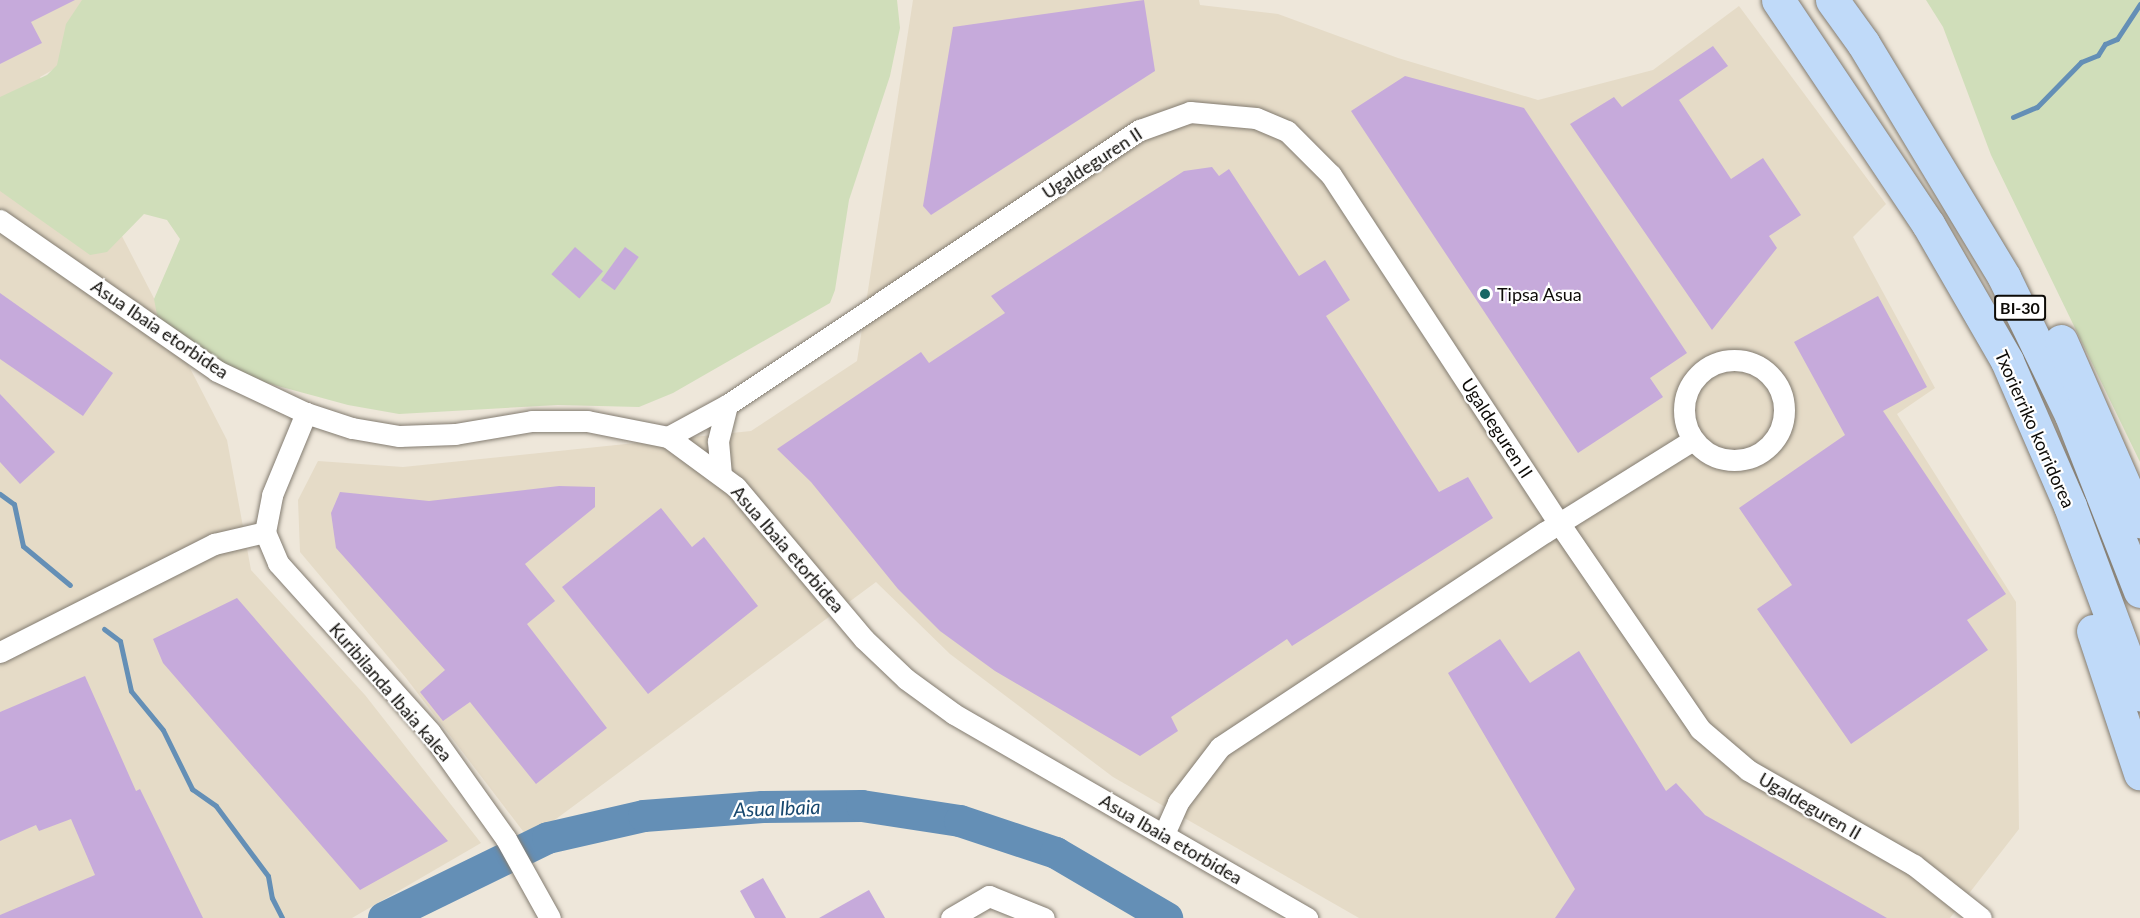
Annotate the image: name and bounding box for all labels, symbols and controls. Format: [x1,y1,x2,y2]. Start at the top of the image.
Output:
street label: Ugaldeguren II [1038,123,1146,203]
street label: Asua Ibaia etorbidea [87,275,233,383]
place label: Tipsa Asua [1497,283,1582,305]
marker: Tipsa Asua [1478,287,1492,301]
road number: BI-30 [1993,295,2047,321]
street label: Txorierriko korridorea [1991,347,2079,511]
street label: Ugaldeguren II [1457,374,1537,482]
street label: Asua Ibaia etorbidea [727,481,849,617]
street label: Kuribilanda Ibaia kalea [325,618,457,766]
street label: Ugaldeguren II [1755,768,1865,844]
street label: Asua Ibaia etorbidea [1096,789,1246,889]
water label: Asua Ibaia [733,794,821,822]

